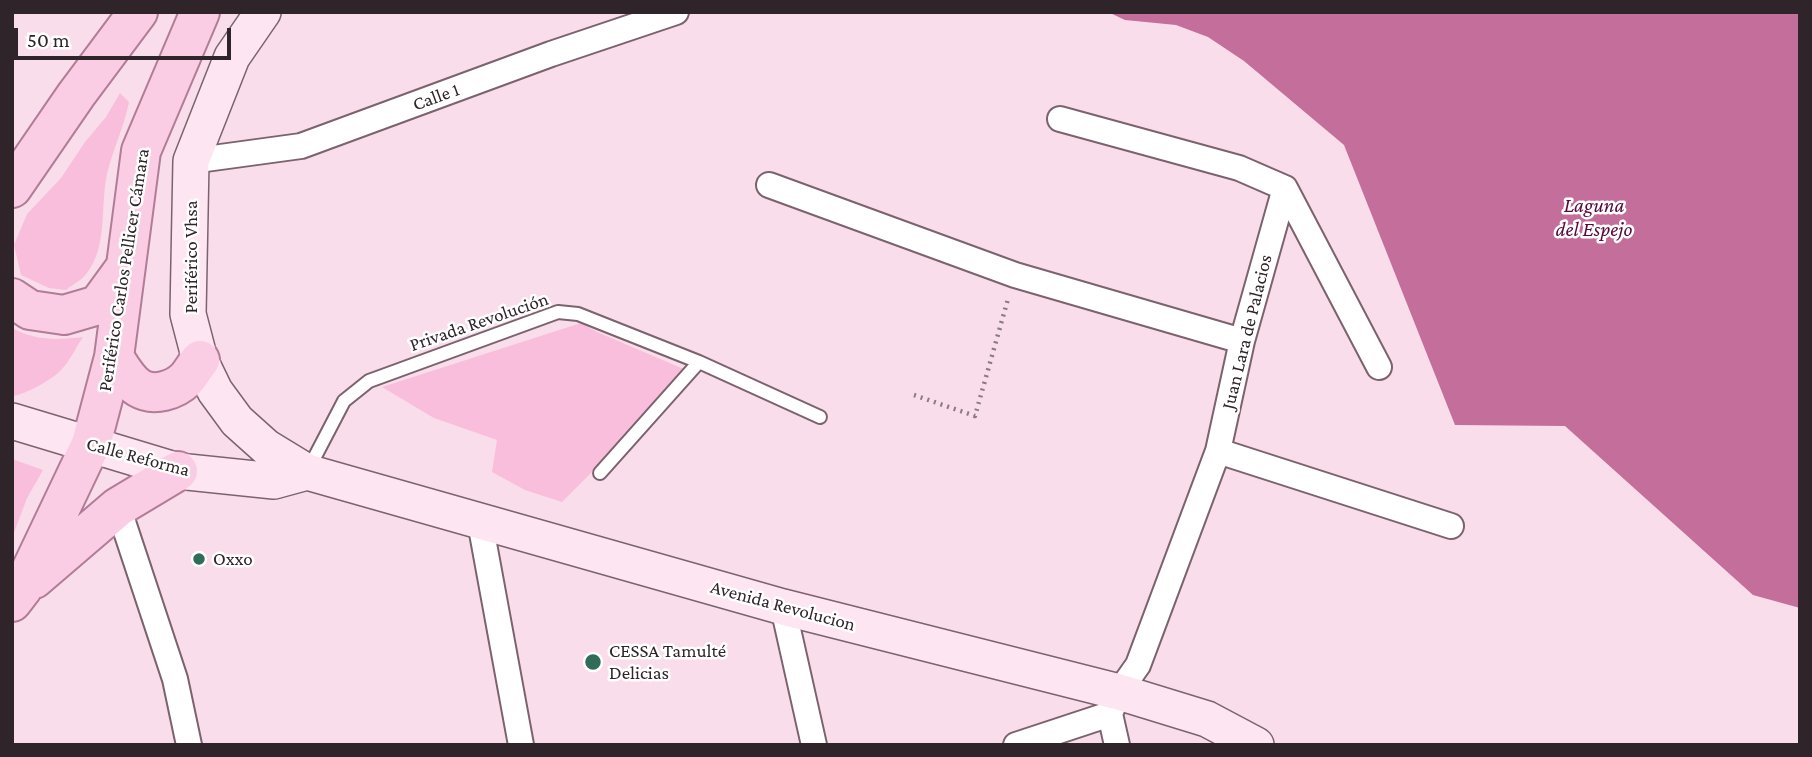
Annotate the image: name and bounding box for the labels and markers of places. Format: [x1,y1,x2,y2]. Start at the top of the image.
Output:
place label: Oxxo [213,548,253,570]
marker: Oxxo [191,551,207,567]
place label: CESSA Tamulté Delicias [609,640,726,684]
marker: CESSA Tamulté Delicias [583,652,603,672]

